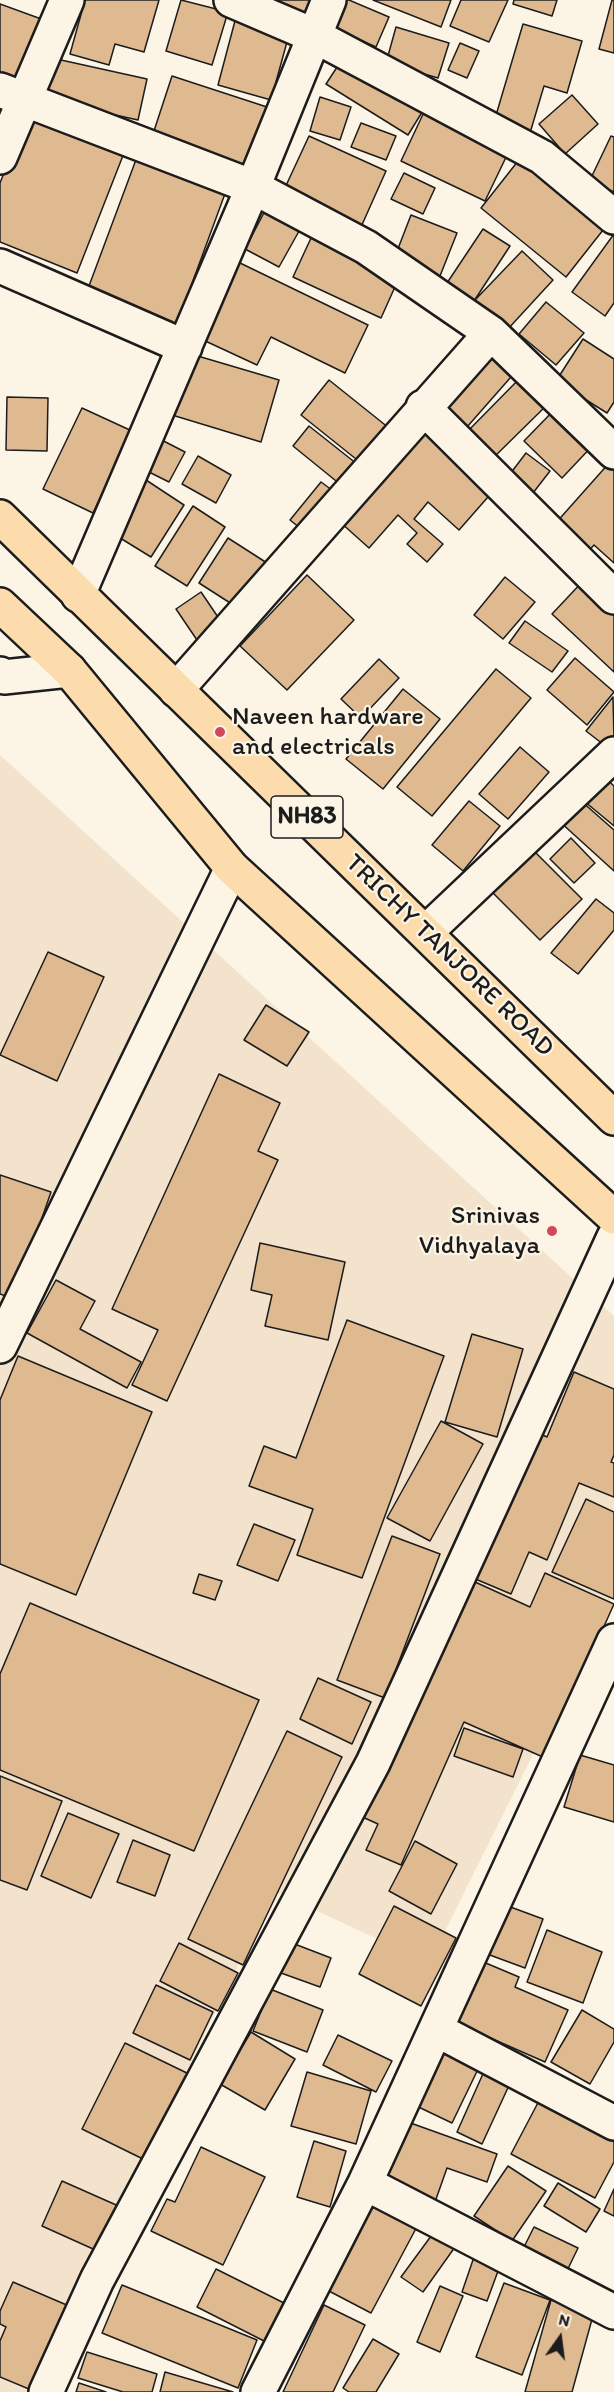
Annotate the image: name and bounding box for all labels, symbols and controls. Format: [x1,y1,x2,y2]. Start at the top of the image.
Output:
place label: Naveen hardware and electricals [232,701,424,762]
marker: Naveen hardware and electricals [213,725,227,739]
road number: NH83 [271,796,343,838]
street label: TRICHY TANJORE ROAD [338,848,560,1064]
place label: Srinivas Vidhyalaya [419,1200,540,1262]
marker: Srinivas Vidhyalaya [545,1224,559,1238]
north arrow [530,2308,590,2368]
text: N [557,2310,572,2331]

